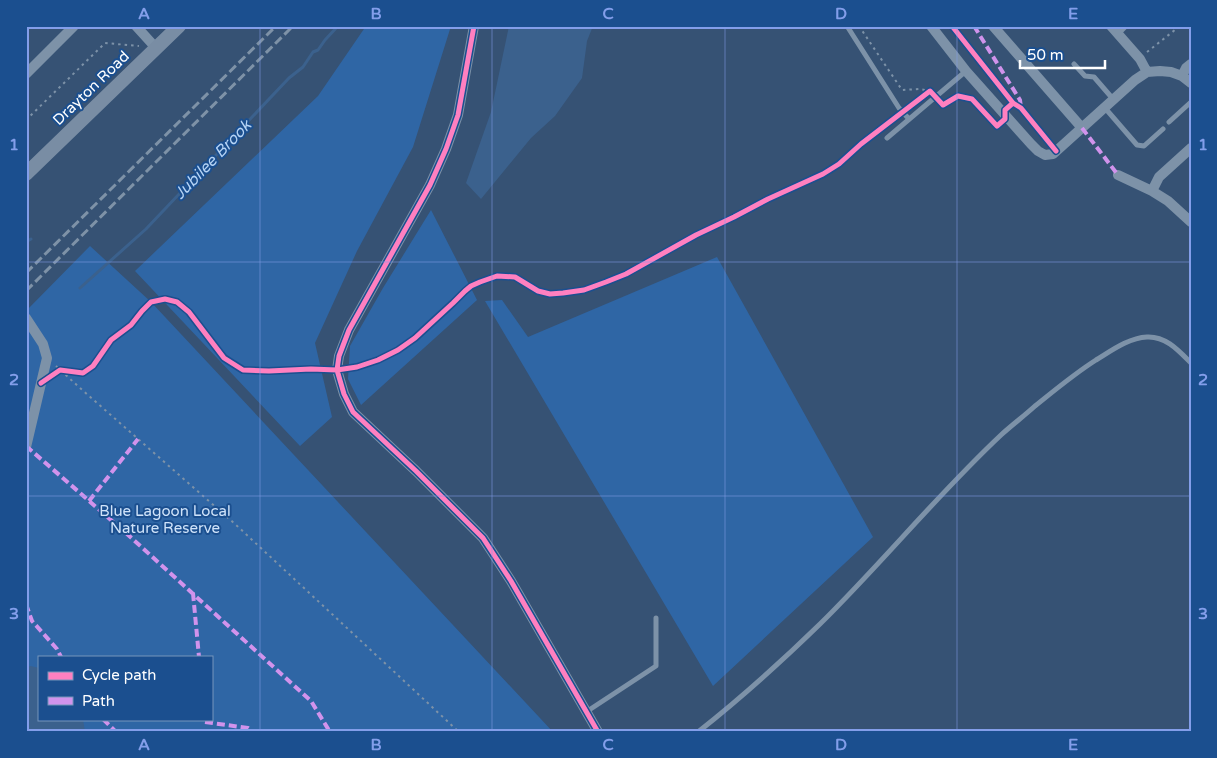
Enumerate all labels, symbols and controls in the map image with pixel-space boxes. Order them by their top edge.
text: A [138,4,150,24]
text: B [370,4,382,24]
text: C [602,4,614,24]
text: D [835,4,847,24]
text: E [1068,4,1078,24]
scale bar [1020,38,1104,70]
text: 50 m [1027,46,1064,64]
street label: Drayton Road [49,47,133,129]
water label: Jubilee Brook [170,115,256,204]
text: 1 [9,135,19,155]
text: 1 [1198,135,1208,155]
text: 2 [9,370,19,390]
text: 2 [1198,370,1208,390]
park label: Blue Lagoon Local Nature Reserve [99,502,231,537]
text: 3 [9,604,19,624]
text: 3 [1198,604,1208,624]
legend [38,656,212,720]
text: Cycle path [82,666,156,684]
text: Path [82,692,115,710]
text: A [138,735,150,755]
text: B [370,735,382,755]
text: C [602,735,614,755]
text: D [835,735,847,755]
text: E [1068,735,1078,755]

